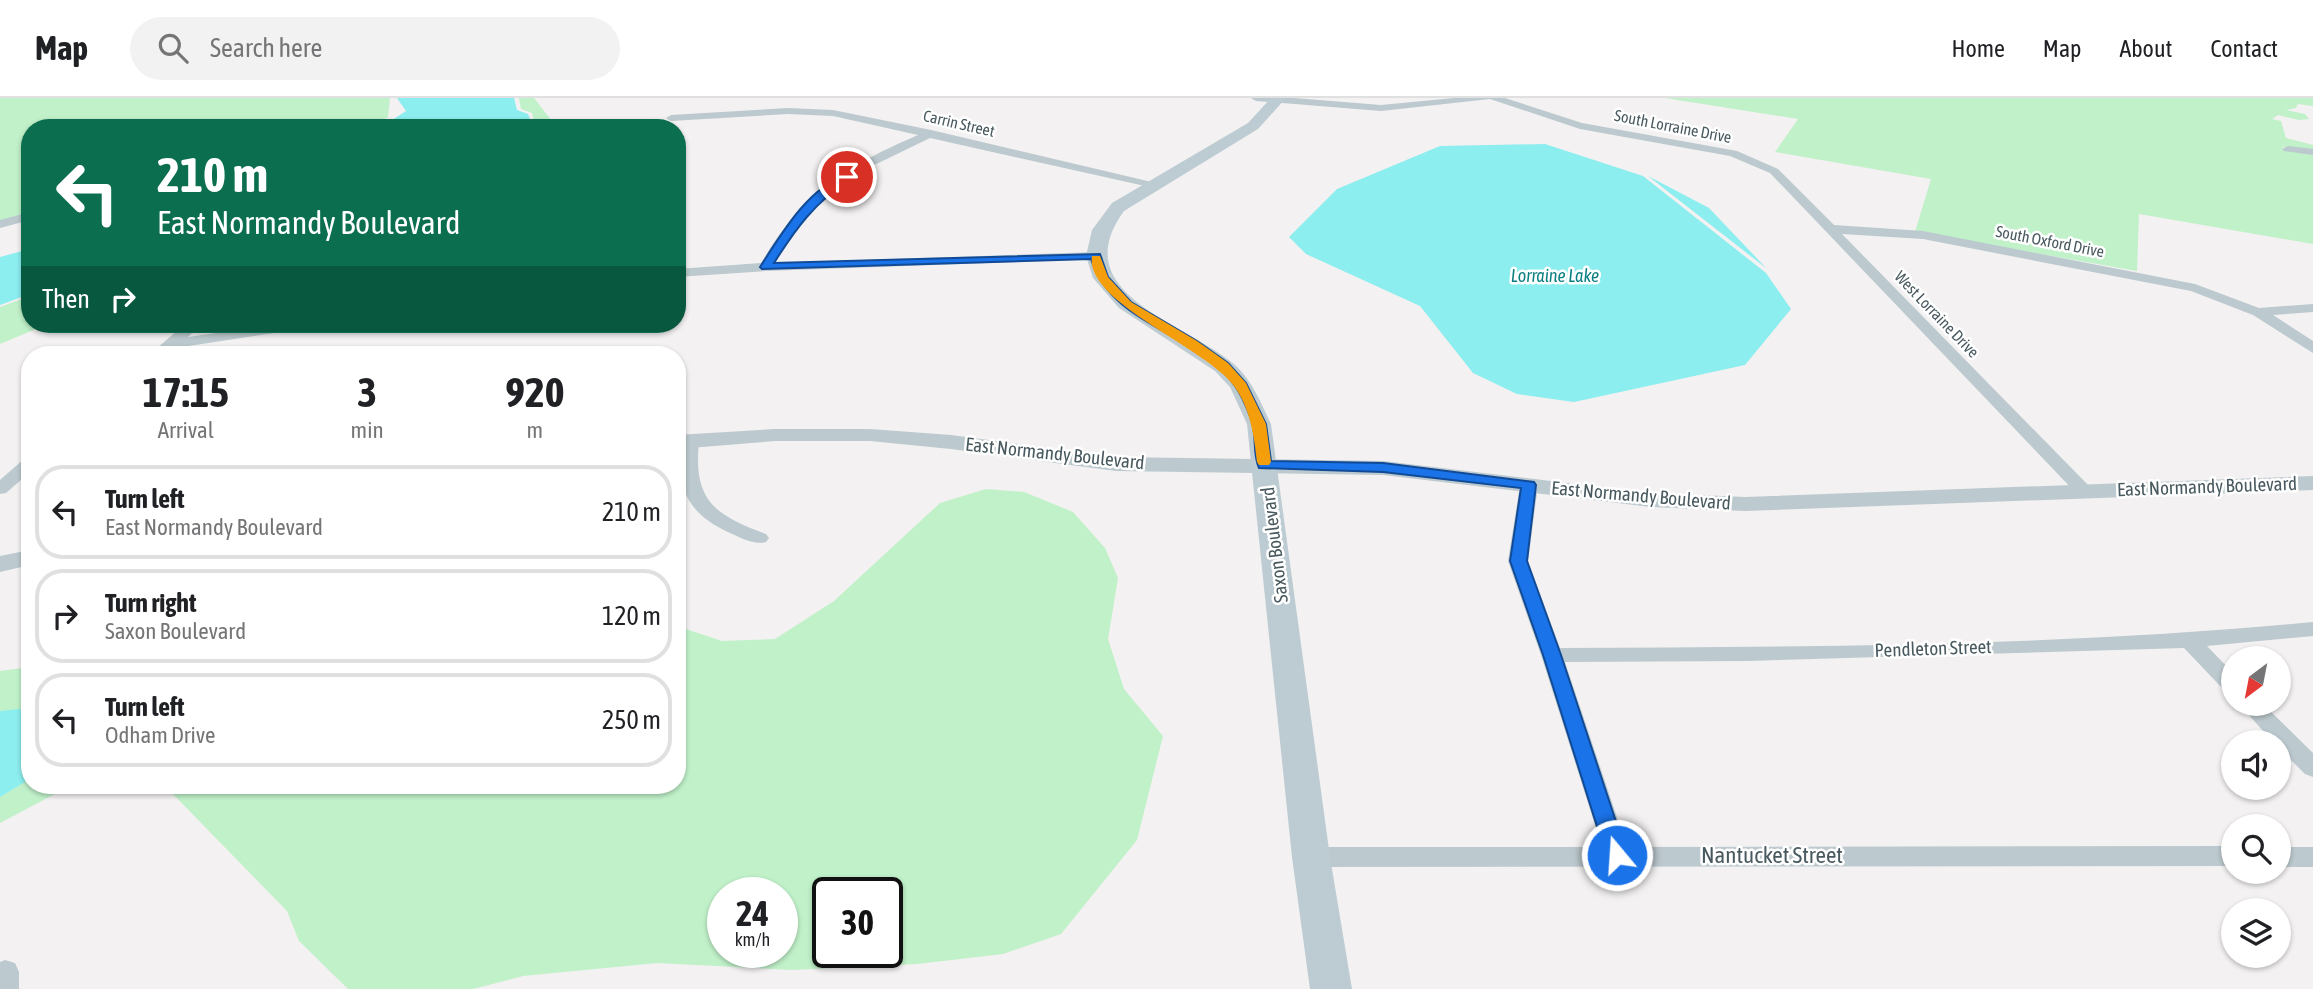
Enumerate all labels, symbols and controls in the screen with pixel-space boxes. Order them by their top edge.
search box [130,17,620,80]
text: Map [35,29,88,67]
icon: search [154,29,192,67]
text: Search here [210,33,322,63]
text: Home [1951,35,2005,62]
text: Map [2043,35,2081,62]
text: About [2119,35,2172,62]
text: Contact [2210,35,2278,62]
street label: Carrin Street [921,106,997,140]
street label: South Lorraine Drive [1613,106,1733,146]
text: 210 m [157,146,268,202]
icon: left [42,147,133,238]
pin [817,147,877,207]
icon: arrive [828,158,866,196]
text: East Normandy Boulevard [157,204,460,241]
street label: South Oxford Drive [1994,222,2106,260]
water label: Lorraine Lake [1511,265,1599,286]
street label: West Lorraine Drive [1891,267,1983,361]
icon: right [104,280,142,318]
text: Then [42,284,90,314]
text: 17:15 [143,368,229,416]
text: 3 [357,368,377,416]
text: 920 [505,368,564,416]
text: Arrival [158,417,214,443]
text: min [351,417,384,443]
text: m [527,417,543,443]
street label: East Normandy Boulevard [964,433,1146,473]
street label: East Normandy Boulevard [2117,472,2297,500]
street label: East Normandy Boulevard [1550,476,1732,514]
text: Turn left [105,484,185,514]
street label: Saxon Boulevard [1256,486,1292,604]
icon: left [46,493,84,531]
text: 210 m [602,497,661,527]
text: East Normandy Boulevard [105,514,323,540]
text: Turn right [105,588,196,618]
icon: right [46,597,84,635]
text: 120 m [602,601,661,631]
text: Saxon Boulevard [105,618,246,644]
street label: Pendleton Street [1874,635,1992,661]
north arrow [2221,646,2291,716]
map controls [2221,646,2291,968]
text: Turn left [105,692,185,722]
icon: left [46,701,84,739]
text: 250 m [602,705,661,735]
text: Odham Drive [105,722,216,748]
button: sound [2221,730,2291,800]
button: search [2221,814,2291,884]
position arrow [1580,818,1654,892]
street label: Nantucket Street [1701,842,1843,868]
speed limit sign: 30 [812,877,903,968]
text: 24 [736,893,769,933]
button: layers [2221,898,2291,968]
text: km/h [735,929,770,950]

